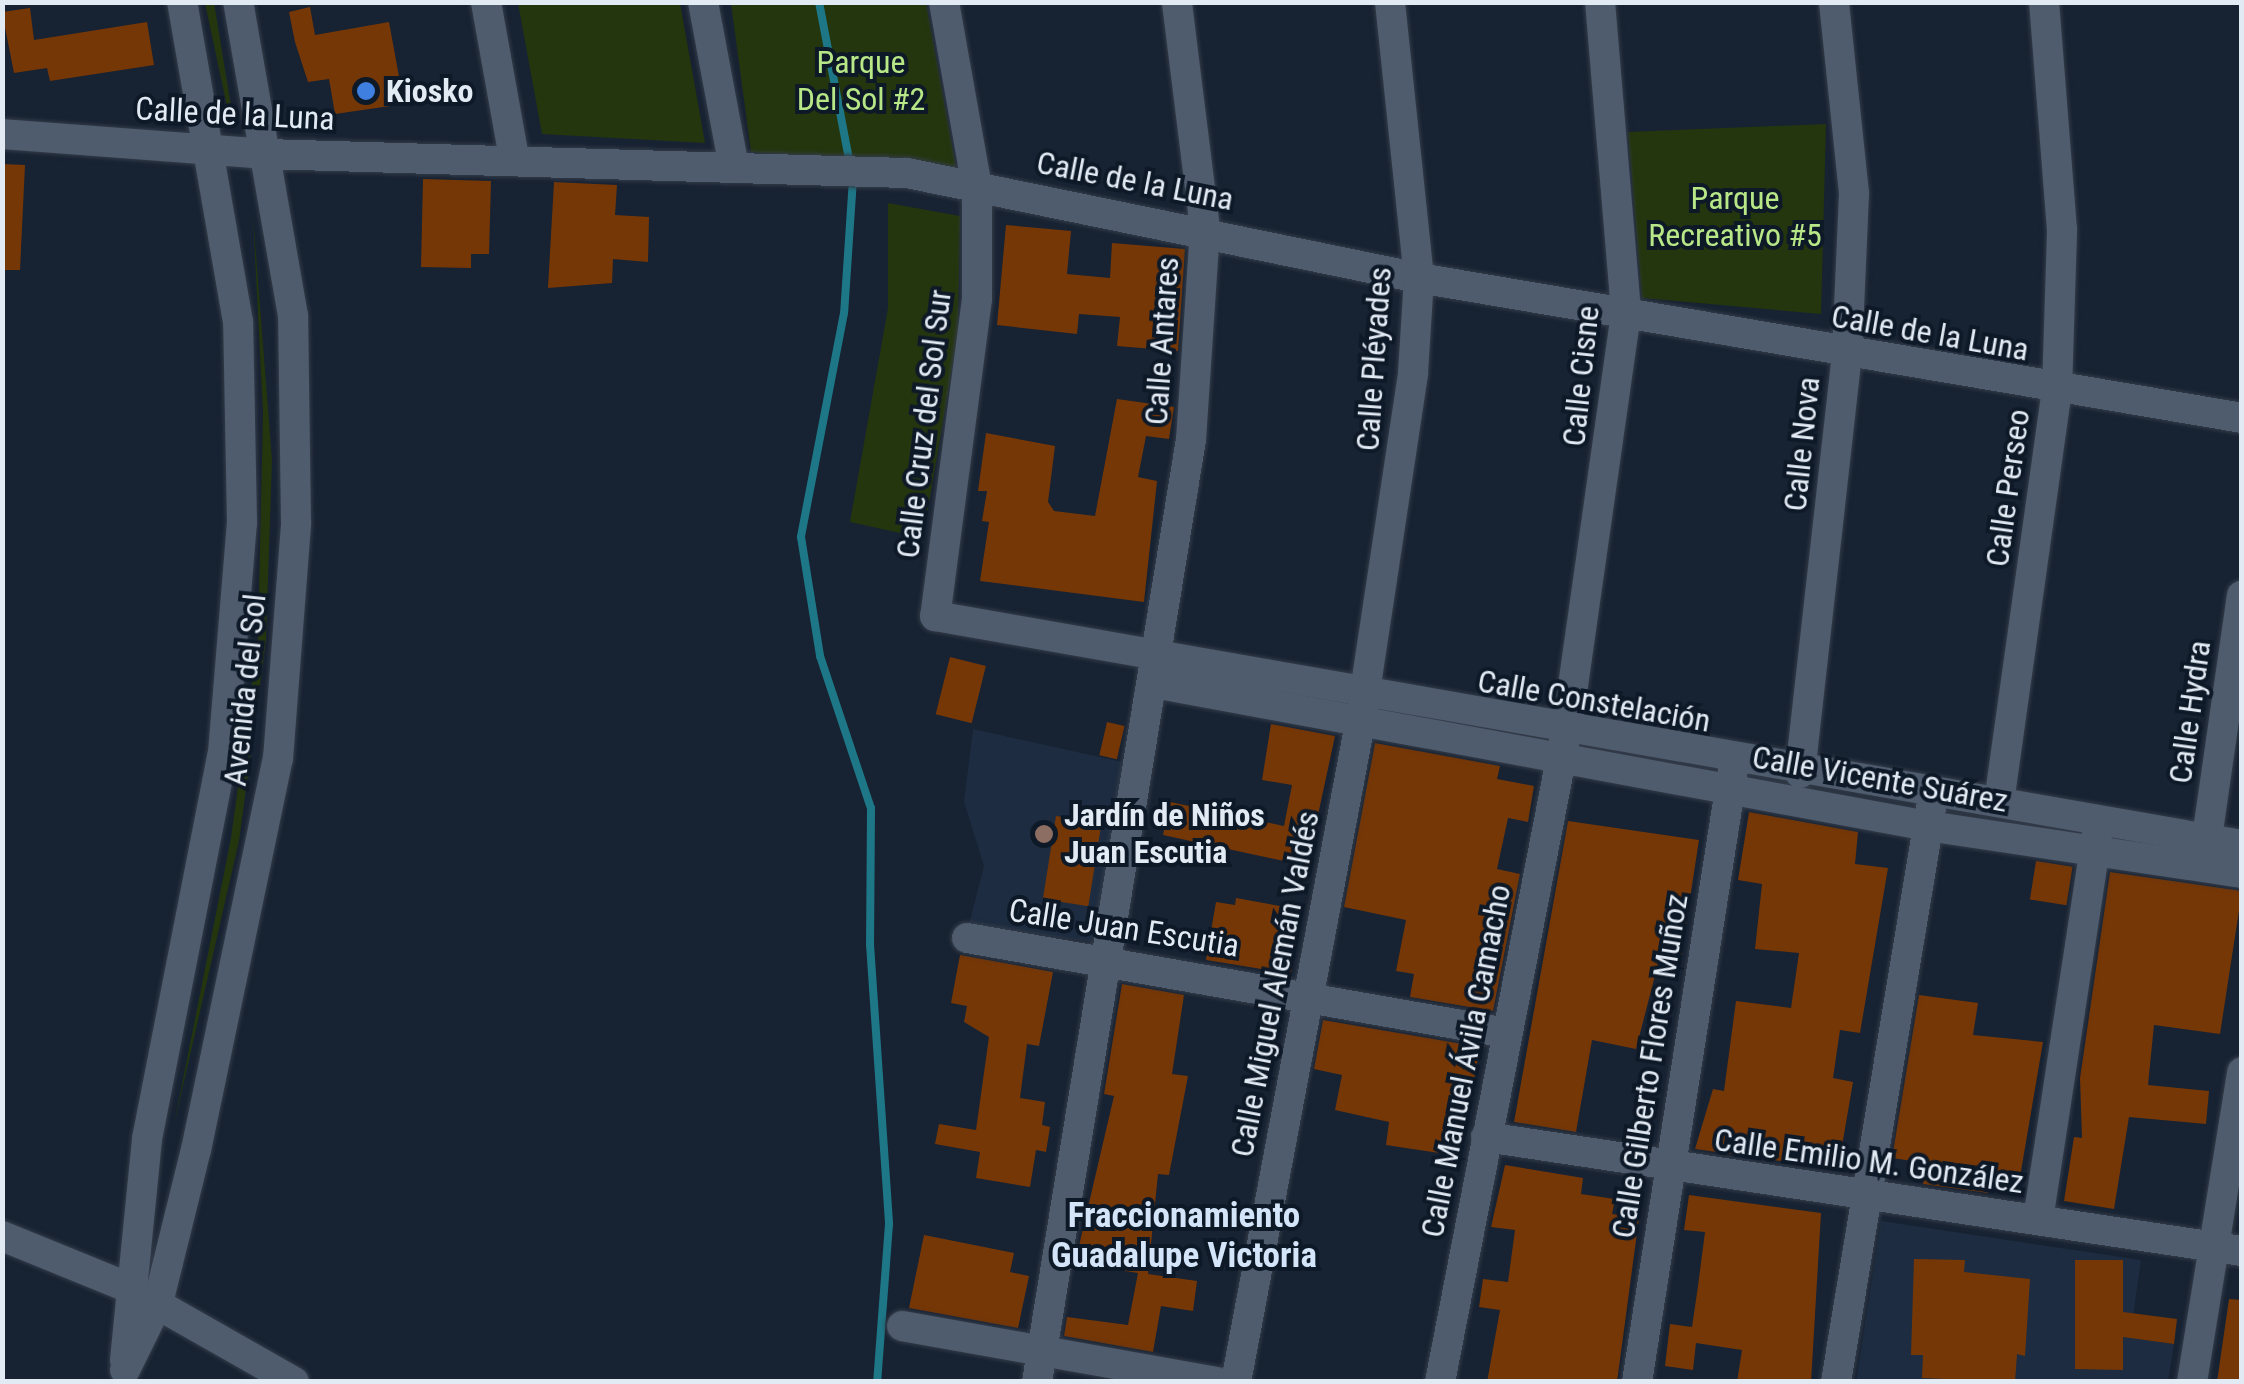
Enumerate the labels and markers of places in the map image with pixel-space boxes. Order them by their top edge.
place label: Kiosko [386,72,473,110]
marker: Kiosko [355,80,377,102]
place label: Jardín de Niños Juan Escutia [1064,797,1265,872]
marker: Jardín de Niños Juan Escutia [1033,823,1055,845]

